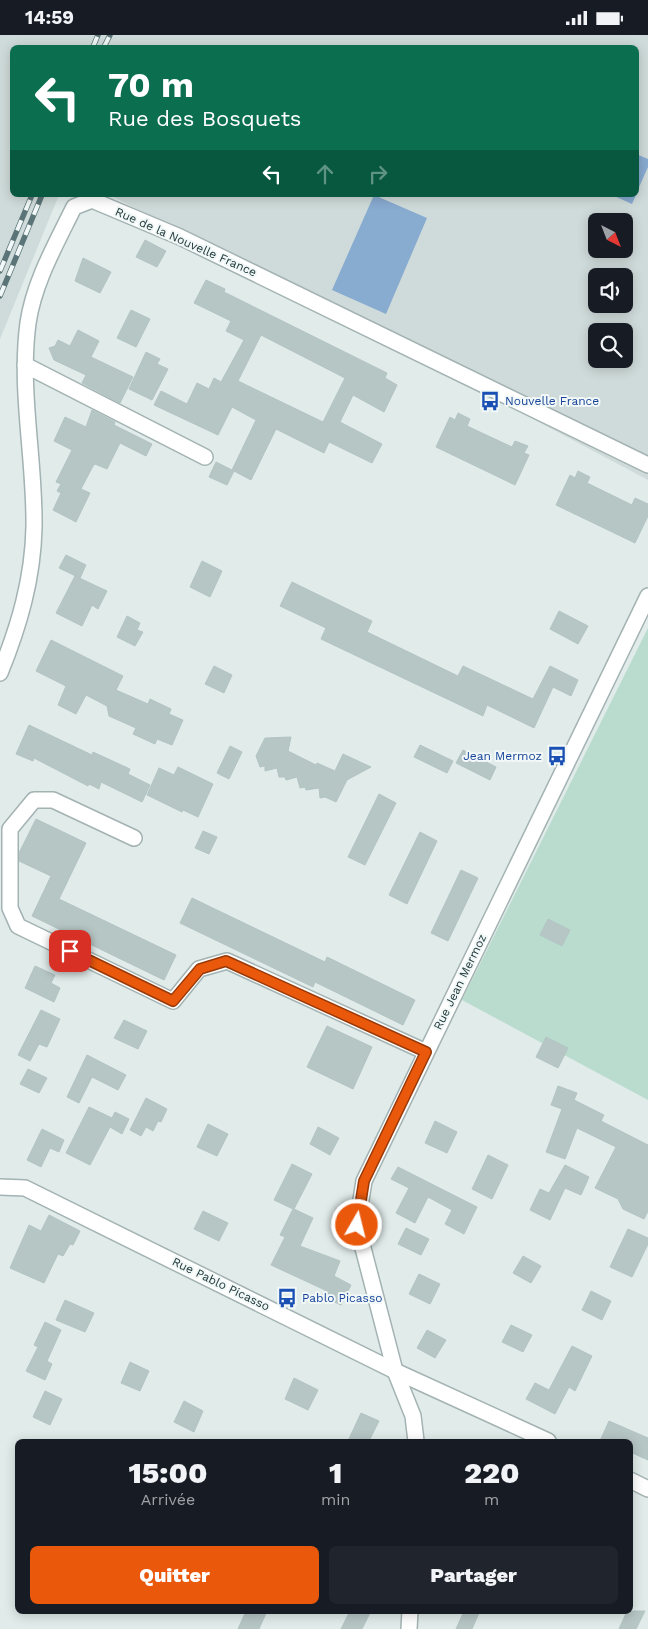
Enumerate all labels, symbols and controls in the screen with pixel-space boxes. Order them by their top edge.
text: 14:59 [25,6,74,29]
text: 70 m [108,64,194,106]
icon: left [25,65,90,130]
text: Rue des Bosquets [108,106,301,131]
icon: left [258,160,286,188]
icon: ahead [311,160,339,188]
icon: right [364,160,392,188]
street label: Rue de la Nouvelle France [113,204,259,280]
north arrow [588,213,632,257]
map controls [588,213,633,368]
button: sound [588,268,633,313]
button: search [588,323,633,368]
bus stop icon: Nouvelle France [479,390,501,412]
place label: Nouvelle France [505,394,599,408]
bus stop icon: Jean Mermoz [546,745,568,767]
place label: Jean Mermoz [463,749,542,763]
pin [49,930,91,972]
street label: Rue Jean Mermoz [431,932,489,1032]
icon: arrive [56,937,84,965]
position arrow [330,1198,382,1250]
street label: Rue Pablo Picasso [170,1254,272,1314]
bus stop icon: Pablo Picasso [276,1287,298,1309]
place label: Pablo Picasso [302,1291,382,1305]
text: 15:00 [128,1455,208,1490]
text: 1 [329,1455,342,1490]
text: 220 [464,1455,519,1490]
text: Arrivée [141,1490,195,1509]
text: min [321,1490,350,1509]
text: m [484,1490,499,1509]
button: Quitter [30,1546,319,1604]
button: Partager [329,1546,618,1604]

